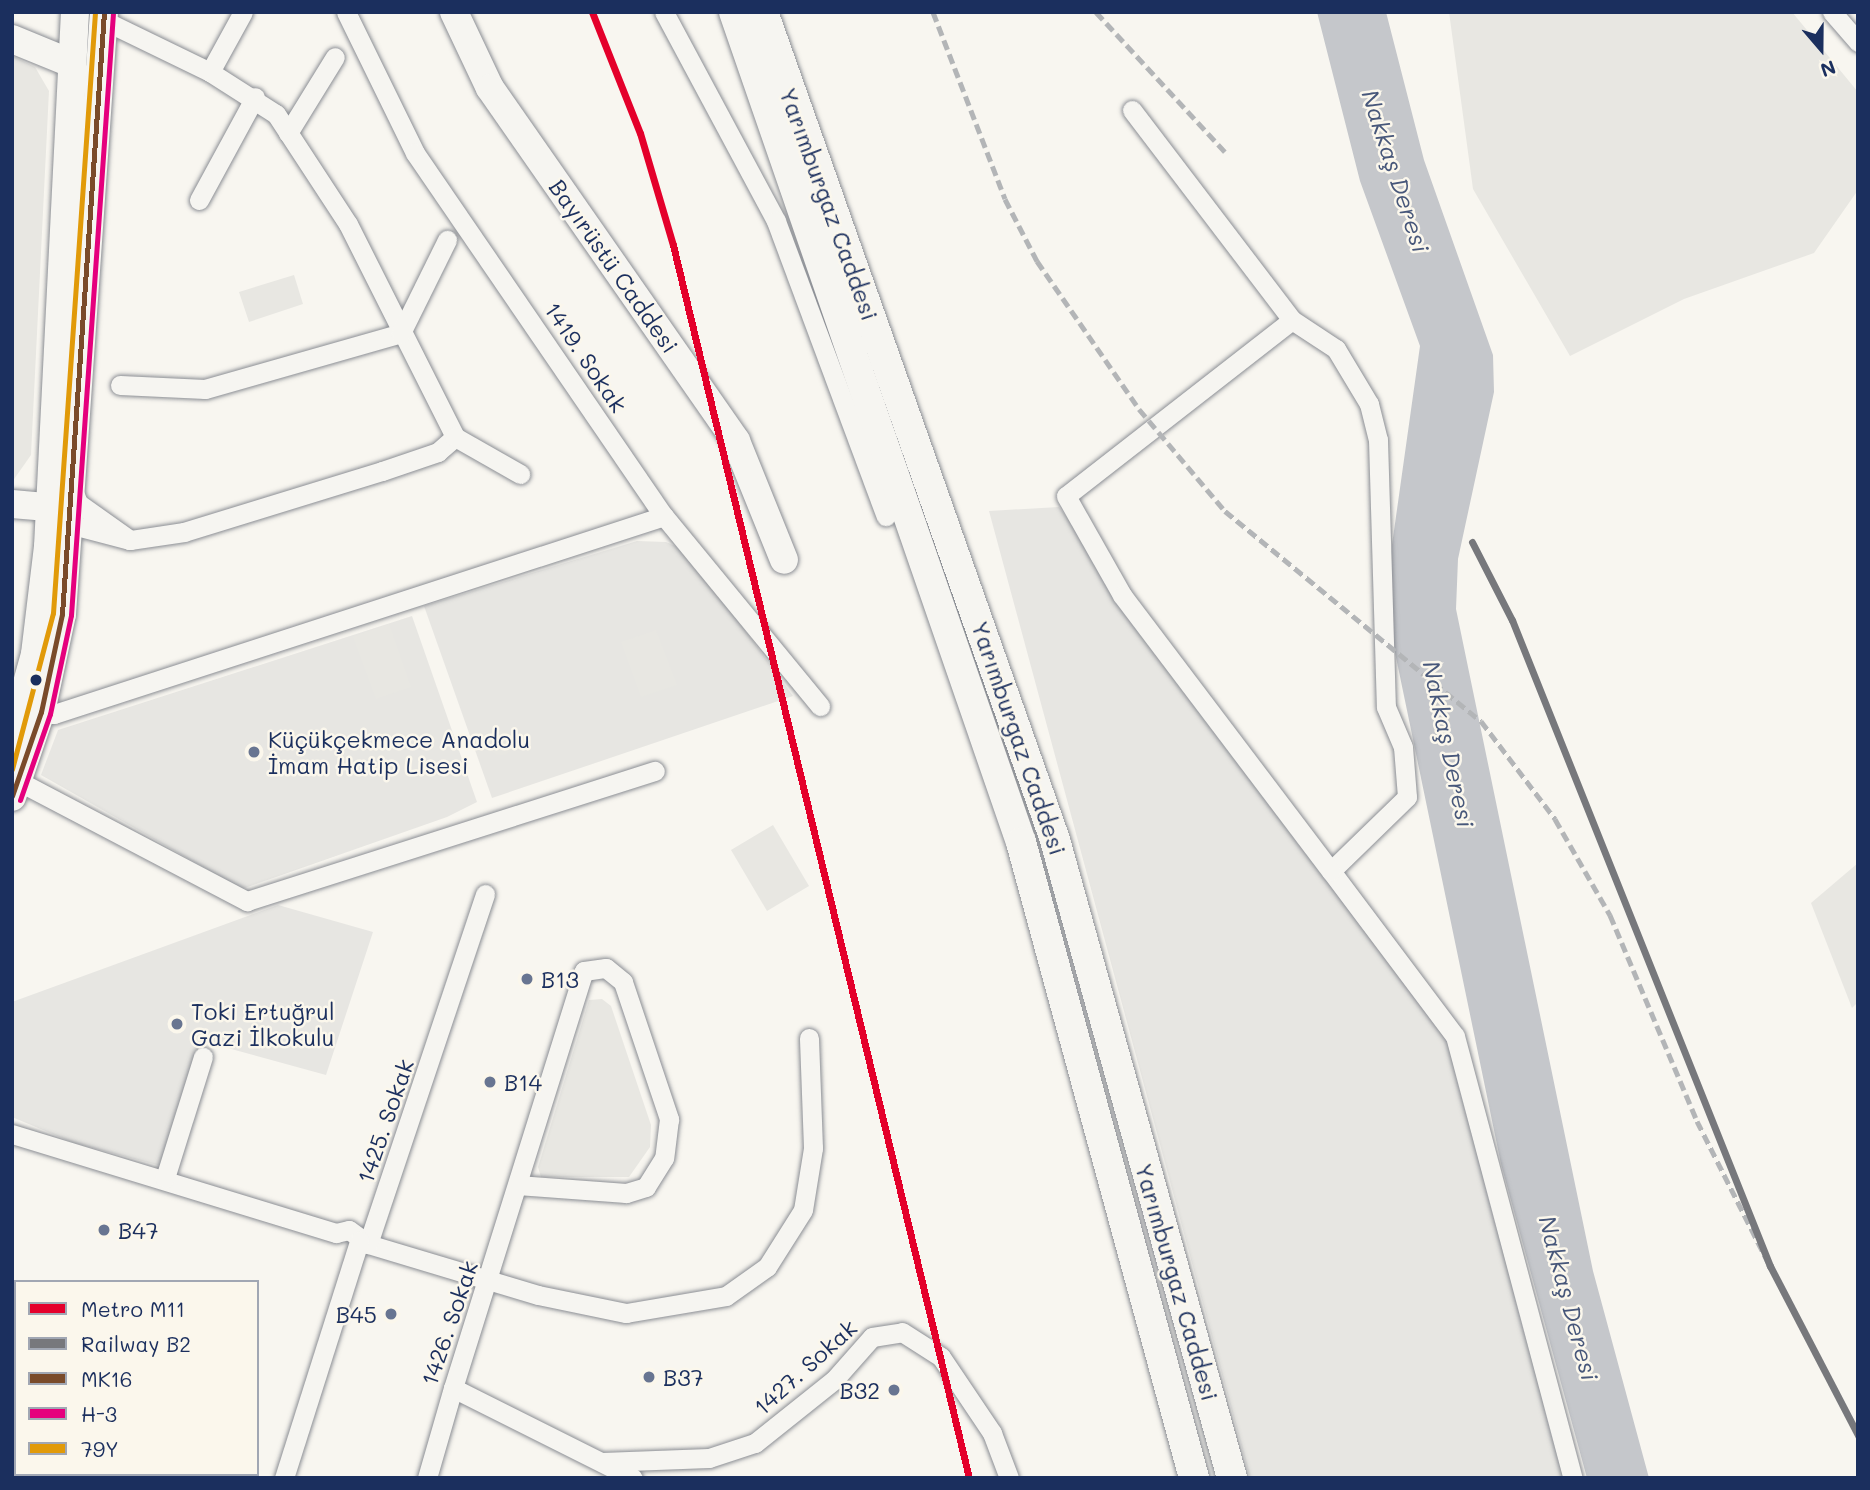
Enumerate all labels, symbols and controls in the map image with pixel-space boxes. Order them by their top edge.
north arrow [1786,14,1856,84]
text: N [1817,55,1839,83]
street label: Yarımburgaz Caddesi [774,84,884,324]
water label: Nakkaş Deresi [1356,86,1436,256]
street label: Bayırüstü Caddesi [544,174,684,358]
street label: 1419. Sokak [539,297,633,417]
street label: Yarımburgaz Caddesi [966,617,1072,859]
water label: Nakkaş Deresi [1417,658,1481,830]
unlabelled marker [29,673,43,687]
place label: Küçükçekmece Anadolu İmam Hatip Lisesi [268,725,530,779]
marker: Küçükçekmece Anadolu İmam Hatip Lisesi [246,744,262,760]
place label: B13 [541,965,579,993]
marker: B13 [519,971,535,987]
place label: Toki Ertuğrul Gazi İlkokulu [191,997,335,1051]
marker: Toki Ertuğrul Gazi İlkokulu [169,1016,185,1032]
street label: 1425. Sokak [351,1055,419,1187]
place label: B14 [504,1068,542,1096]
marker: B14 [482,1074,498,1090]
street label: Yarımburgaz Caddesi [1130,1160,1224,1404]
water label: Nakkaş Deresi [1533,1212,1605,1384]
place label: B47 [118,1216,159,1244]
marker: B47 [96,1222,112,1238]
street label: 1426. Sokak [415,1257,483,1389]
legend [14,1280,259,1476]
text: Metro M11 [81,1295,185,1322]
place label: B45 [336,1300,377,1328]
marker: B45 [383,1306,399,1322]
street label: 1427. Sokak [748,1314,862,1420]
text: Railway B2 [81,1330,191,1357]
place label: B37 [663,1363,704,1391]
text: MK16 [81,1365,133,1392]
marker: B37 [641,1369,657,1385]
place label: B32 [839,1376,880,1404]
marker: B32 [886,1382,902,1398]
text: H-3 [81,1400,117,1427]
text: 79Y [81,1435,119,1462]

